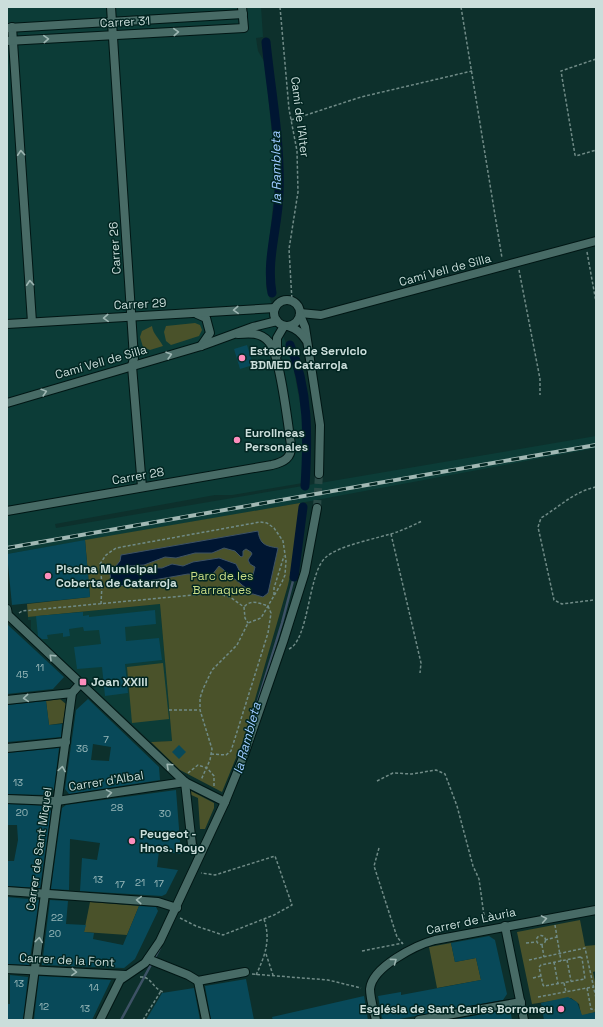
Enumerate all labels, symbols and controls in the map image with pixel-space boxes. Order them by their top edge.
street label: Carrer 31 [99,13,151,31]
one-way arrow [173,27,179,36]
one-way arrow [43,34,49,43]
street label: Camí de l'Alter [287,76,313,159]
water label: la Rambleta [267,131,285,205]
one-way arrow [16,150,25,156]
street label: Carrer 26 [105,221,125,275]
street label: Camí Vell de Silla [397,250,493,290]
one-way arrow [25,280,34,286]
street label: Carrer 29 [113,295,167,313]
one-way arrow [233,306,239,315]
one-way arrow [103,313,109,322]
street label: Camí Vell de Silla [53,341,149,383]
place label: Estación de Servicio BDMED Catarroja [250,343,367,373]
one-way arrow [165,351,172,360]
marker: Estación de Servicio BDMED Catarroja [237,353,247,363]
one-way arrow [41,388,48,397]
place label: Eurolineas Personales [245,425,308,455]
marker: Eurolineas Personales [232,435,242,445]
street label: Carrer 28 [111,464,165,488]
place label: Piscina Municipal Coberta de Catarroja [56,561,177,591]
park label: Parc de les Barraques [191,568,253,598]
marker: Piscina Municipal Coberta de Catarroja [43,571,53,581]
one-way arrow [49,654,57,662]
house number: 11 [36,661,44,674]
house number: 45 [16,668,28,681]
place label: Joan XXIII [91,674,148,690]
marker: Joan XXIII [78,677,88,687]
one-way arrow [23,694,29,703]
water label: la Rambleta [229,700,265,776]
house number: 7 [103,733,109,746]
house number: 36 [76,742,88,755]
one-way arrow [166,764,174,771]
one-way arrow [57,766,66,772]
street label: Carrer d'Albal [67,767,145,795]
house number: 13 [13,776,23,789]
street label: Carrer de Sant Miquel [22,786,56,912]
one-way arrow [106,789,112,798]
house number: 28 [111,801,123,814]
house number: 20 [16,806,28,819]
house number: 30 [159,807,171,820]
place label: Peugeot - Hnos. Royo [140,826,205,856]
marker: Peugeot - Hnos. Royo [127,836,137,846]
house number: 13 [93,873,103,886]
house number: 21 [135,876,145,889]
house number: 17 [154,877,164,890]
house number: 17 [115,878,125,891]
one-way arrow [136,896,142,905]
street label: Carrer de Làuria [425,904,517,938]
house number: 22 [51,911,63,924]
one-way arrow [540,915,547,924]
house number: 20 [49,927,61,940]
one-way arrow [34,937,43,943]
street label: Carrer de la Font [19,950,115,970]
one-way arrow [390,958,397,965]
one-way arrow [71,968,77,977]
house number: 13 [14,977,24,990]
house number: 14 [89,981,99,994]
house number: 12 [39,1000,49,1013]
place label: Església de Sant Carles Borromeu [360,1001,553,1017]
house number: 13 [80,1002,90,1015]
marker: Església de Sant Carles Borromeu [556,1004,566,1014]

